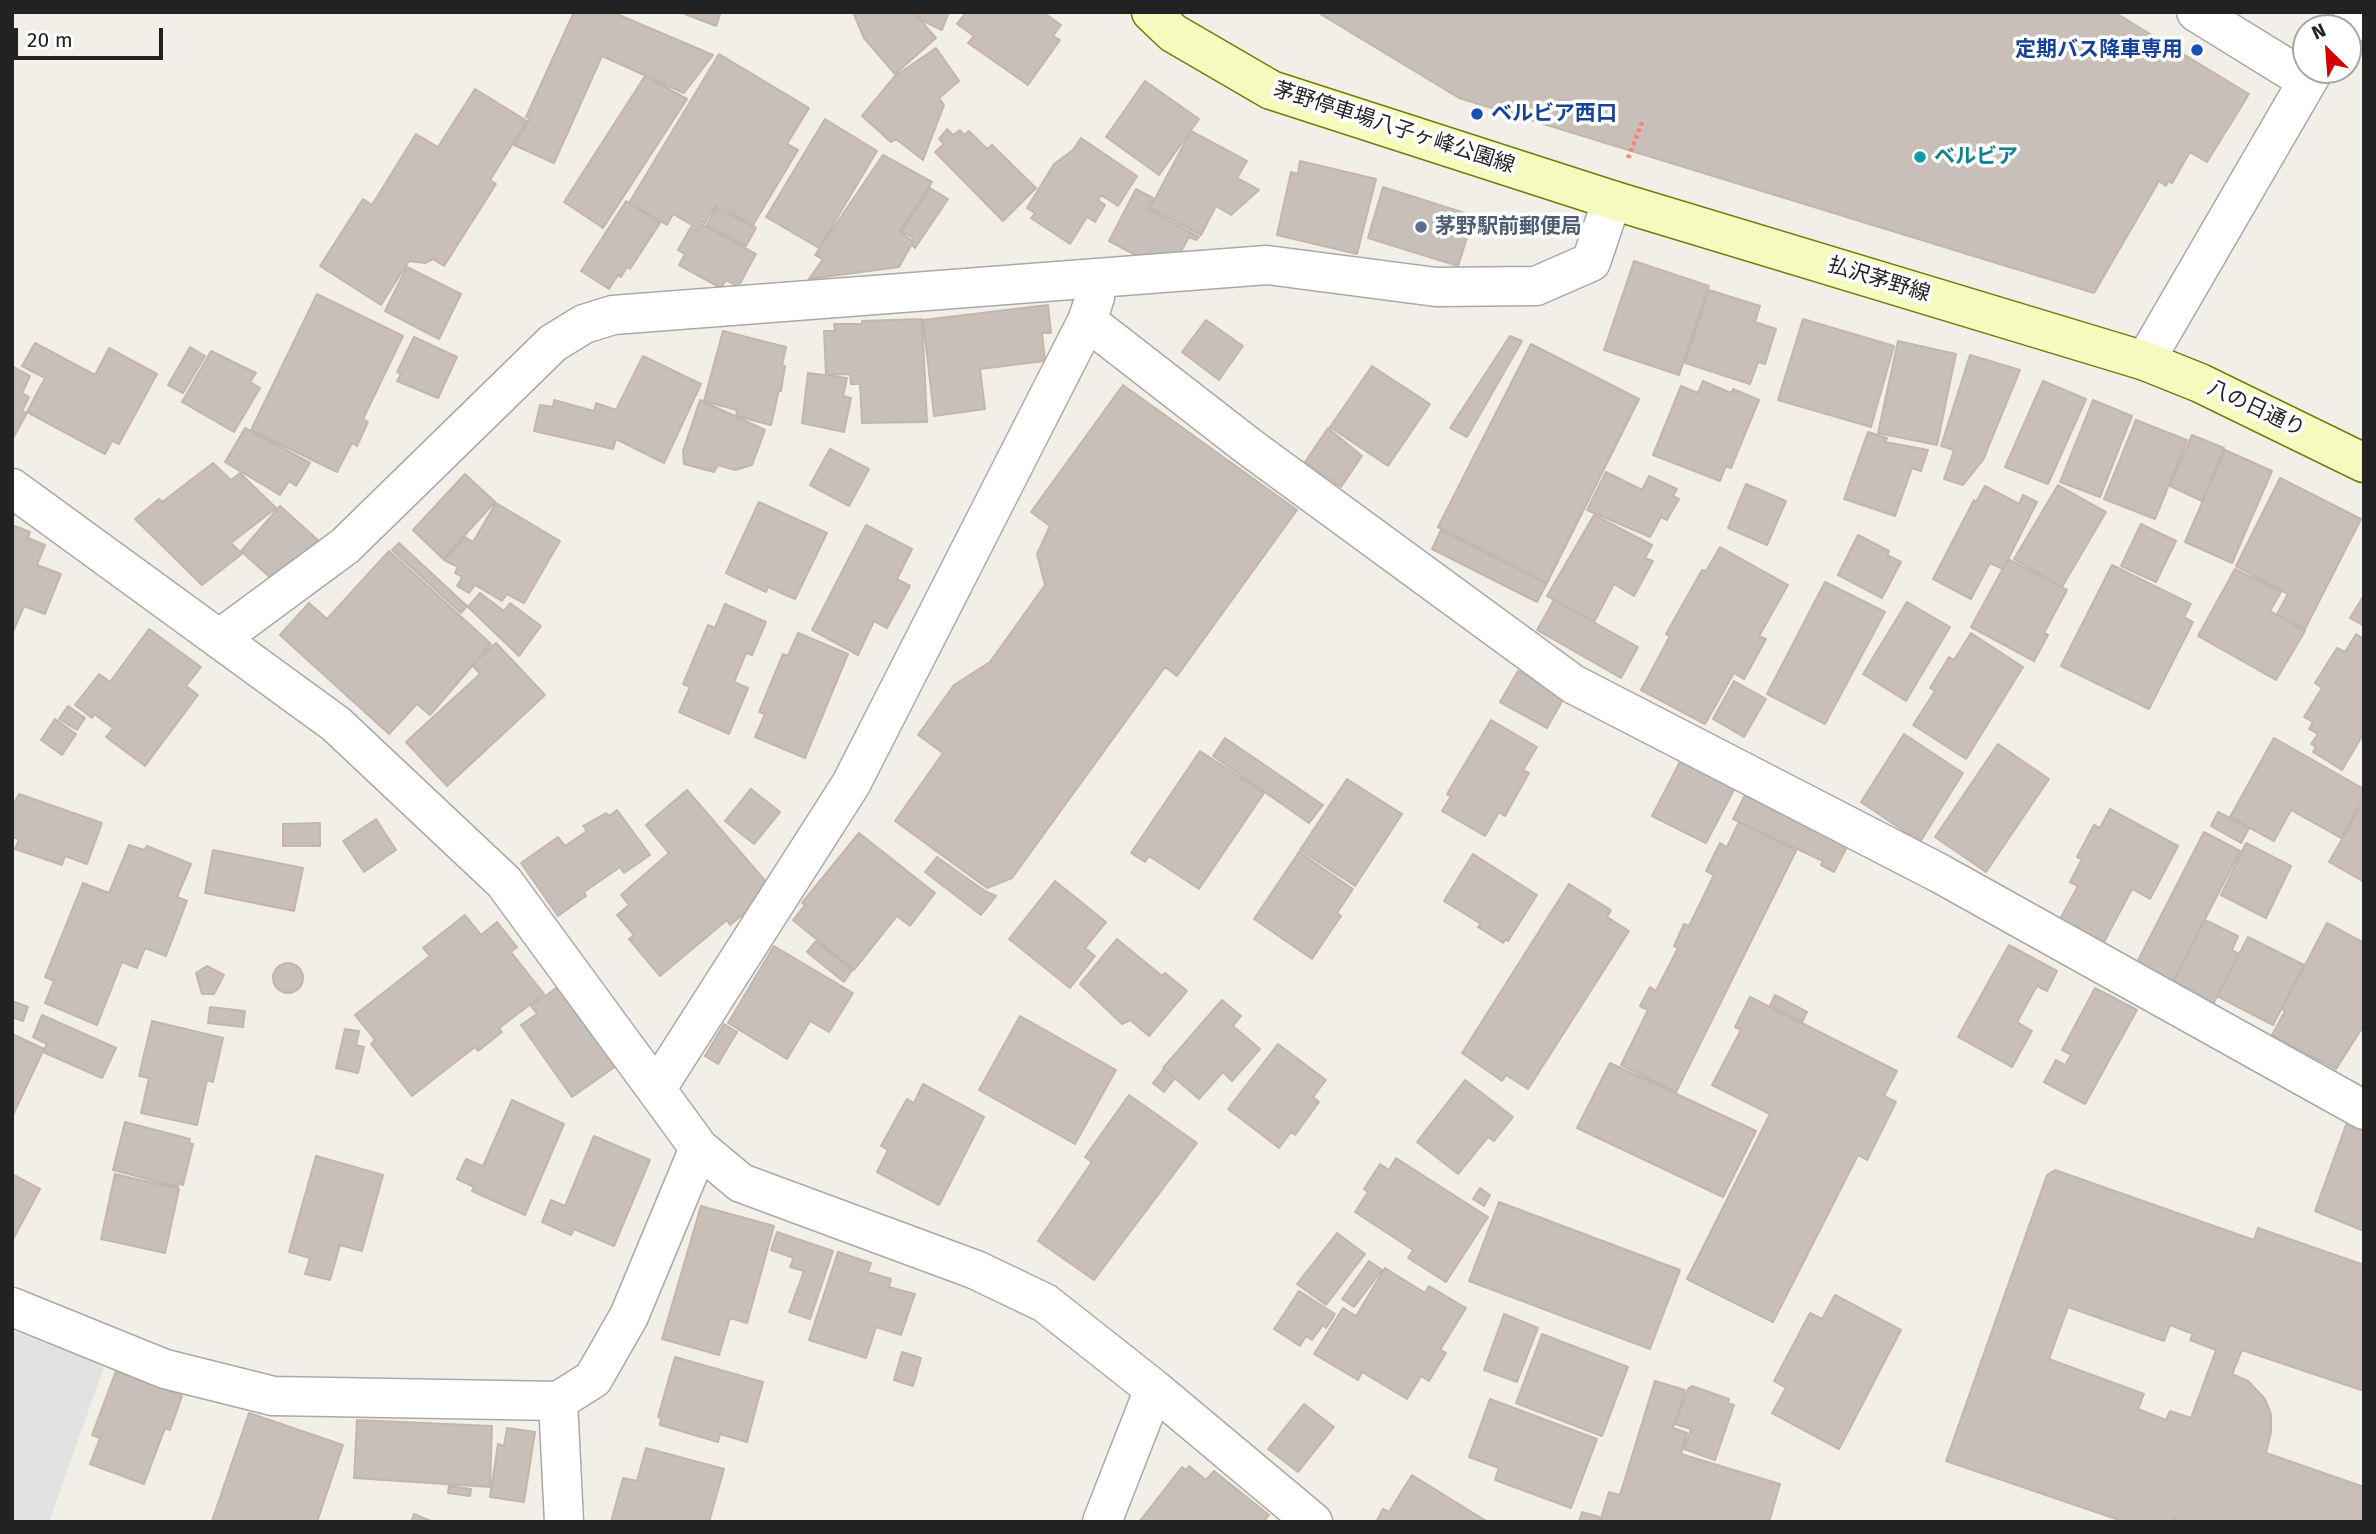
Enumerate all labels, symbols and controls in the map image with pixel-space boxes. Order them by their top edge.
scale bar [18,14,166,58]
north arrow [2292,14,2362,84]
text: N [2308,18,2329,44]
text: 20 m [27,27,73,53]
place label: 定期バス降車専用 [2015,37,2183,63]
marker: 定期バス降車専用 [2189,42,2205,58]
street label: 茅野停車場八子ヶ峰公園線 [1270,77,1518,179]
place label: ベルビア西口 [1491,101,1617,127]
marker: ベルビア西口 [1469,106,1485,122]
place label: ベルビア [1934,144,2018,170]
marker: ベルビア [1912,149,1928,165]
place label: 茅野駅前郵便局 [1435,214,1582,240]
marker: 茅野駅前郵便局 [1413,219,1429,235]
street label: 払沢茅野線 [1825,253,1933,307]
street label: 八の日通り [2203,375,2309,443]

